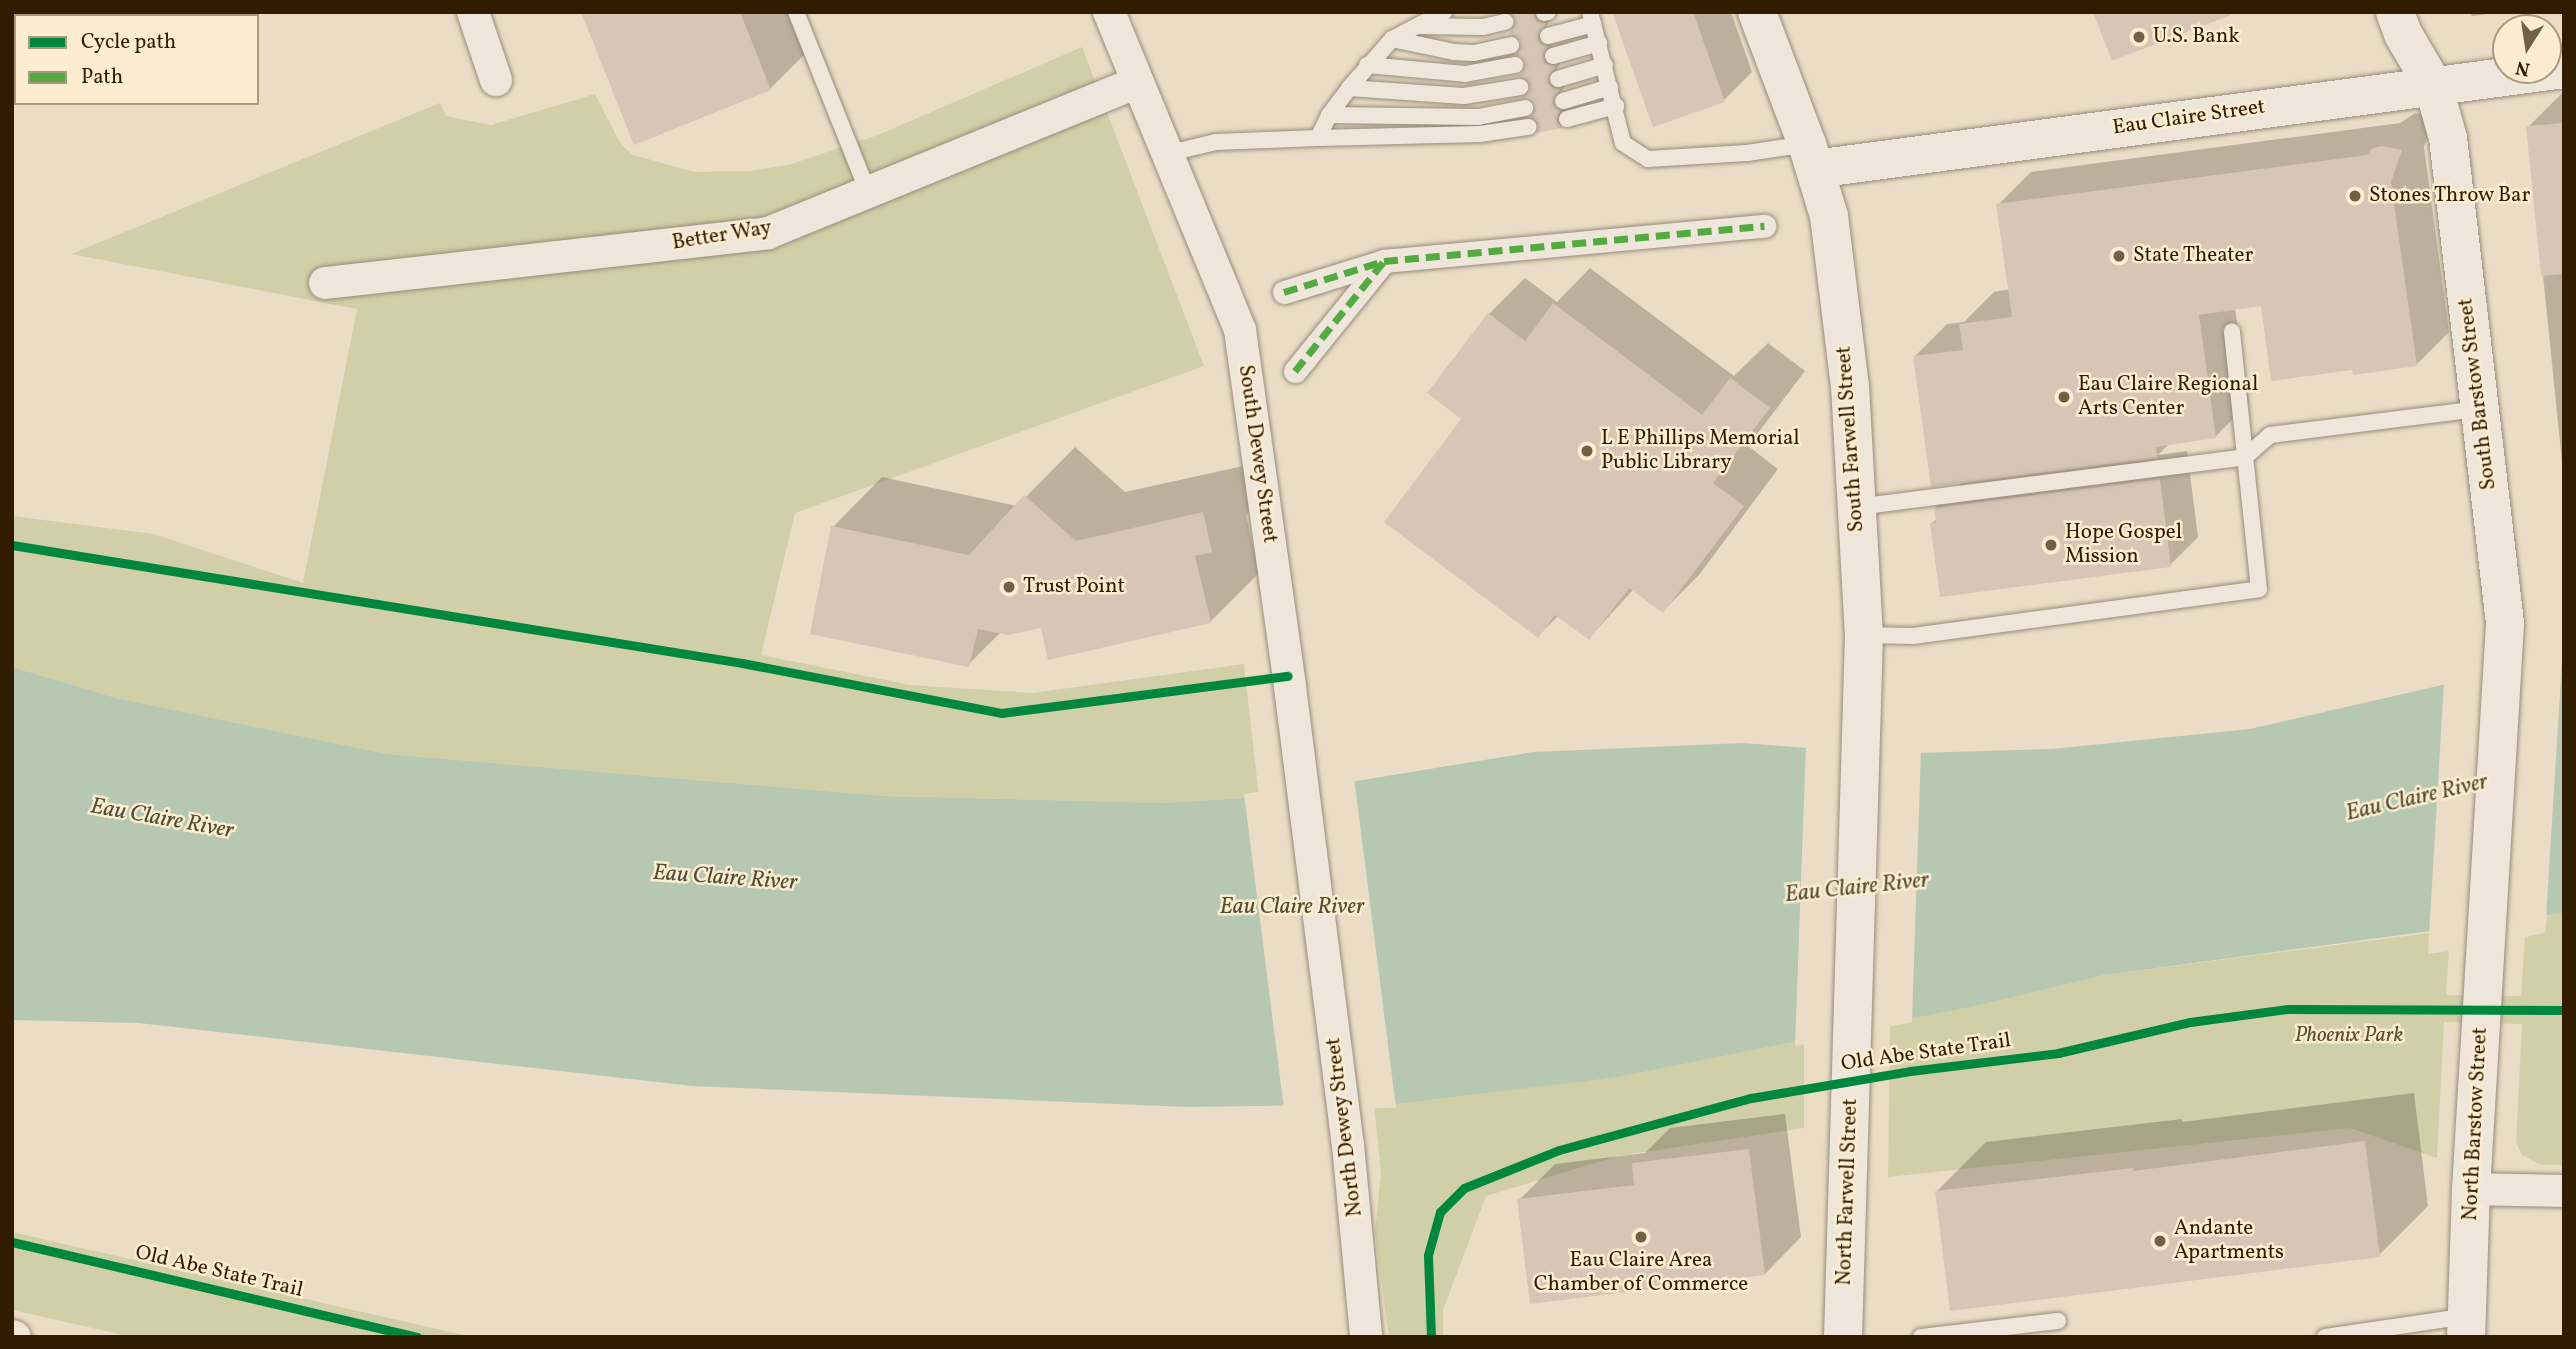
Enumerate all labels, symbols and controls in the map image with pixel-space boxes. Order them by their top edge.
legend [14,14,259,105]
north arrow [2492,14,2562,84]
place label: U.S. Bank [2153,24,2240,50]
text: Cycle path [81,28,176,57]
marker: U.S. Bank [2131,29,2147,45]
text: N [2514,53,2533,82]
text: Path [81,63,123,92]
street label: Eau Claire Street [2111,95,2267,141]
place label: Stones Throw Bar [2369,183,2532,209]
marker: Stones Throw Bar [2347,188,2363,204]
street label: Better Way [670,216,774,256]
place label: State Theater [2133,243,2254,269]
marker: State Theater [2111,248,2127,264]
street label: South Barstow Street [2454,296,2502,492]
street label: South Farwell Street [1832,345,1870,533]
street label: South Dewey Street [1232,363,1282,545]
place label: Eau Claire Regional Arts Center [2078,372,2258,422]
marker: Eau Claire Regional Arts Center [2056,389,2072,405]
place label: L E Phillips Memorial Public Library [1601,426,1800,476]
marker: L E Phillips Memorial Public Library [1579,443,1595,459]
place label: Hope Gospel Mission [2065,520,2182,570]
marker: Hope Gospel Mission [2043,537,2059,553]
place label: Trust Point [1023,574,1125,600]
marker: Trust Point [1001,579,1017,595]
water label: Eau Claire River [2343,768,2491,828]
water label: Eau Claire River [88,793,236,845]
water label: Eau Claire River [652,859,798,897]
water label: Eau Claire River [1783,867,1931,909]
water label: Eau Claire River [1219,893,1365,921]
park label: Phoenix Park [2295,1023,2403,1049]
street label: North Barstow Street [2458,1026,2494,1222]
street label: Old Abe State Trail [1839,1029,2013,1077]
street label: North Dewey Street [1321,1036,1369,1218]
street label: North Farwell Street [1832,1098,1864,1286]
place label: Andante Apartments [2174,1216,2284,1266]
marker: Eau Claire Area Chamber of Commerce [1633,1229,1649,1245]
marker: Andante Apartments [2152,1233,2168,1249]
street label: Old Abe State Trail [132,1240,306,1304]
place label: Eau Claire Area Chamber of Commerce [1535,1248,1747,1298]

